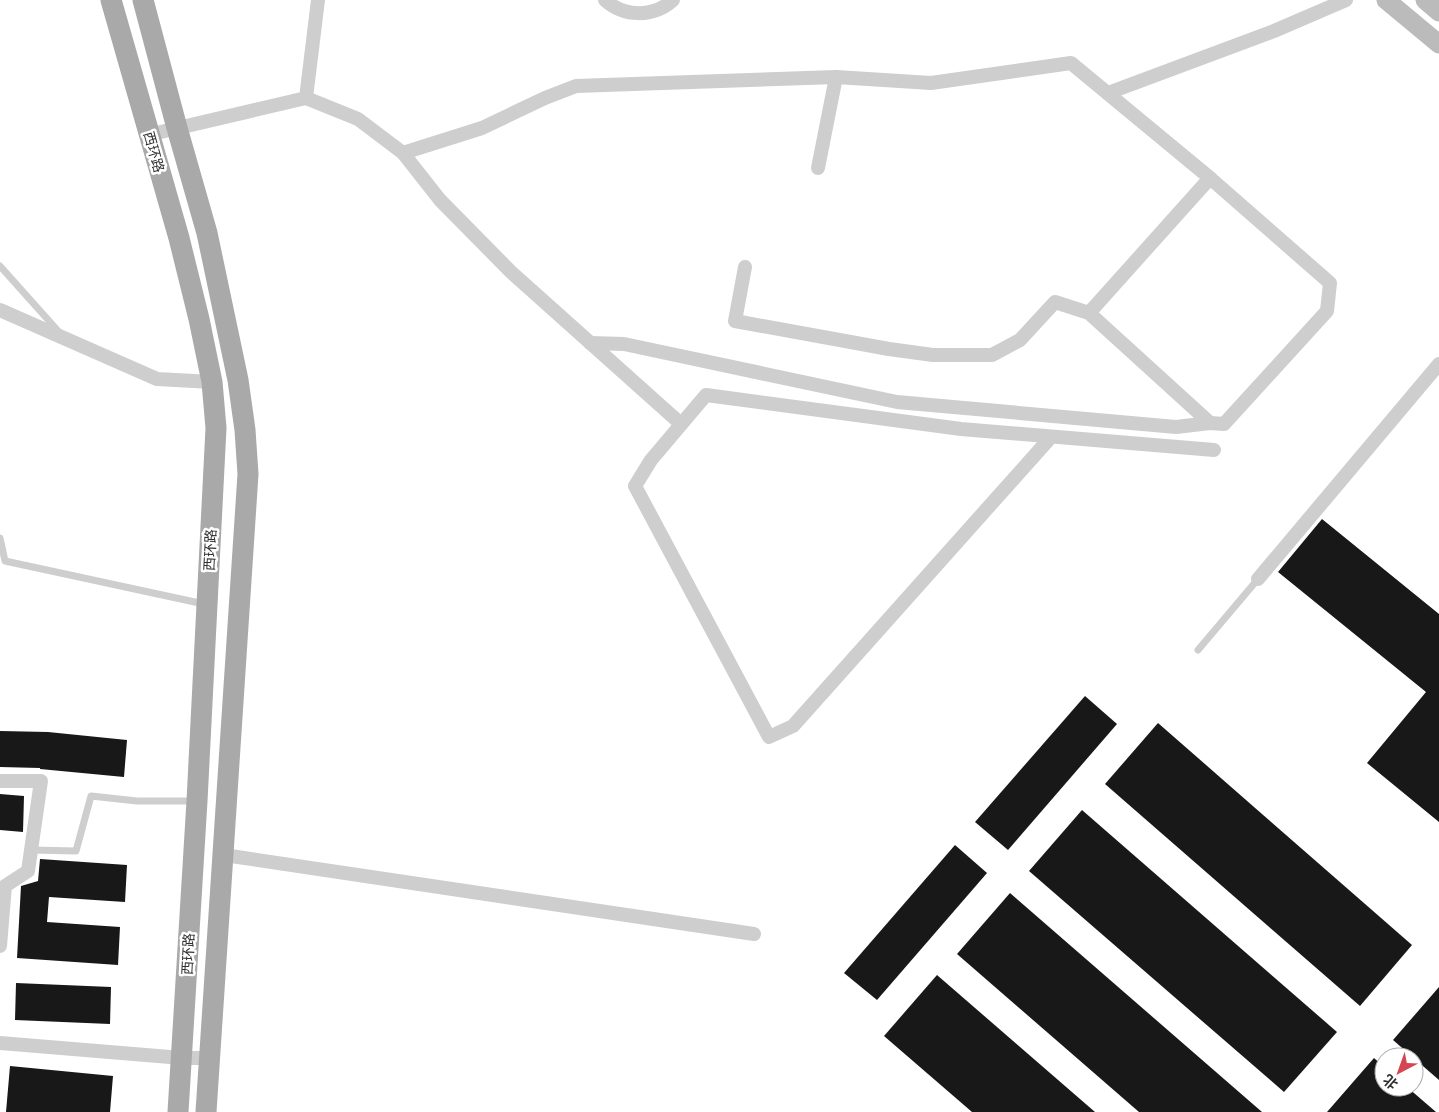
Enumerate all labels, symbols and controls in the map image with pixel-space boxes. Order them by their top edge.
street label: 西环路 [140,129,168,175]
street label: 西环路 [200,529,220,571]
street label: 西环路 [178,933,198,975]
north arrow [1374,1047,1424,1097]
text: 北 [1379,1070,1402,1093]

